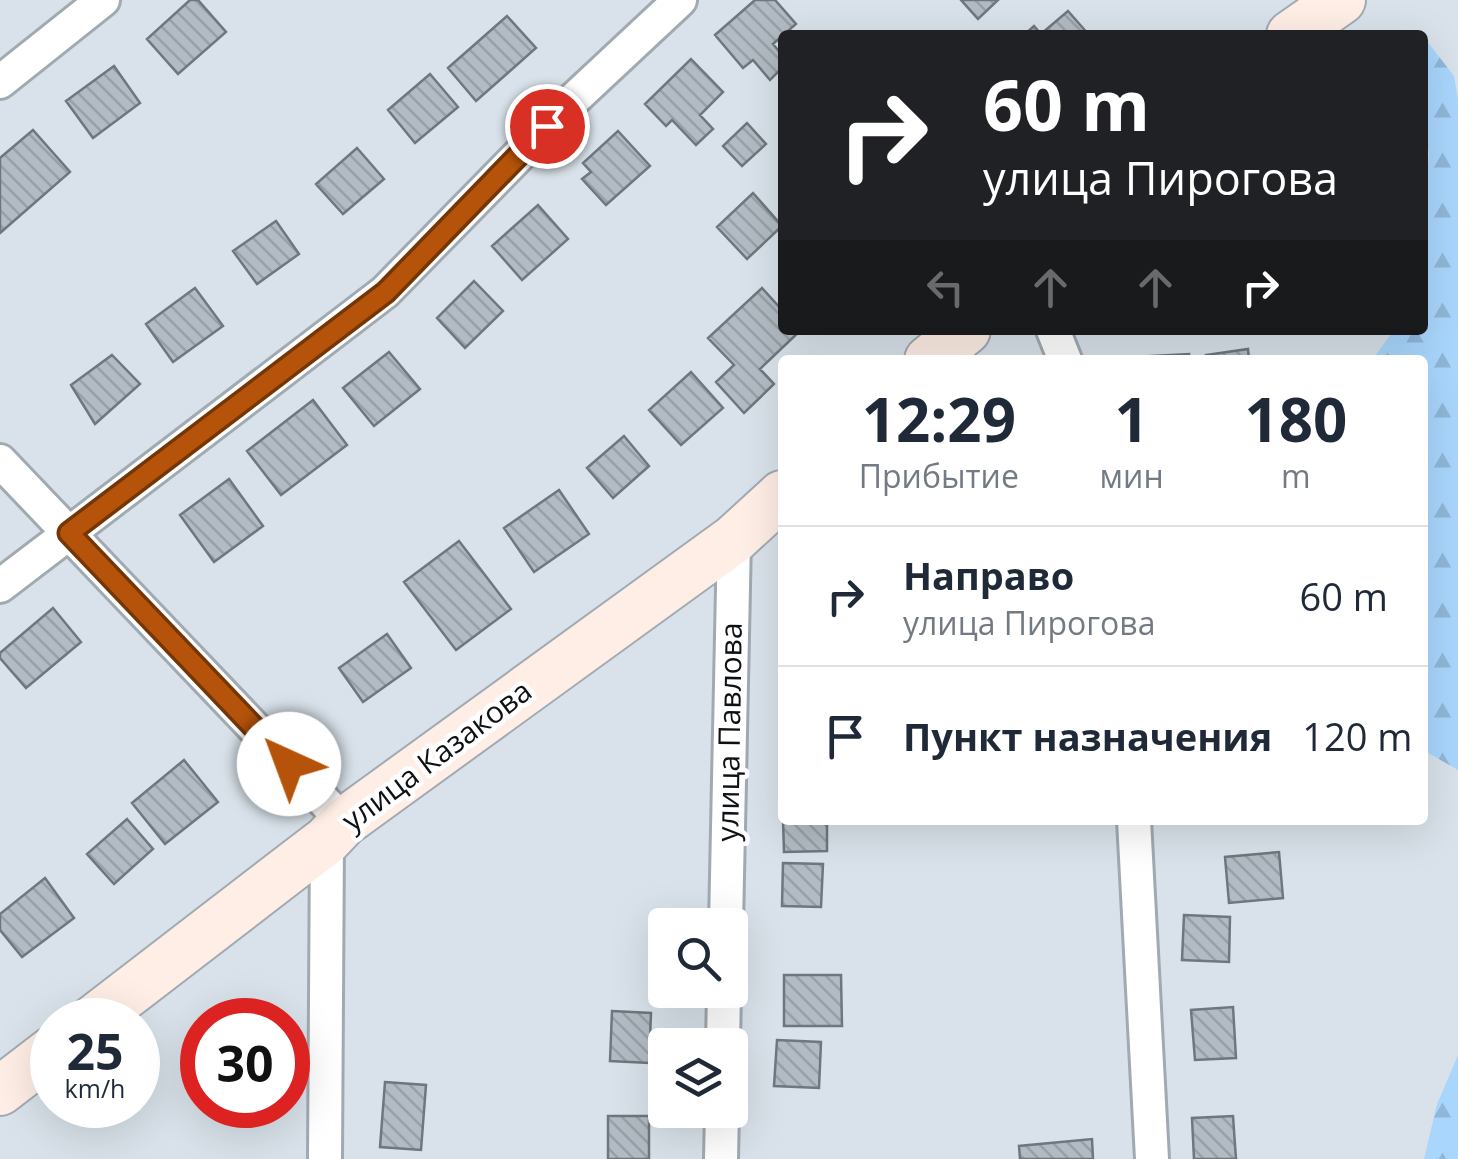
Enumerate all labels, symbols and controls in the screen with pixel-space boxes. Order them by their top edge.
text: 60 m [983,56,1150,152]
icon: right [818,70,948,200]
pin [505,84,590,169]
icon: arrive [520,99,575,154]
text: улица Пирогова [983,147,1338,208]
icon: left [918,260,973,315]
icon: ahead [1023,260,1078,315]
icon: ahead [1128,260,1183,315]
icon: right [1233,260,1288,315]
text: 12:29 [862,378,1016,460]
text: 1 [1114,378,1149,460]
text: 180 [1244,378,1347,460]
text: Прибытие [859,454,1019,497]
text: мин [1100,454,1164,497]
text: m [1281,454,1311,497]
text: Направо [903,549,1074,601]
icon: right [818,569,873,624]
text: 60 m [1299,570,1388,622]
text: улица Пирогова [903,601,1155,644]
street label: улица Павлова [706,622,751,842]
street label: улица Казакова [333,670,540,840]
icon: arrive [818,709,873,764]
text: Пункт назначения [903,710,1272,762]
text: 120 m [1302,710,1413,762]
position arrow [237,712,341,816]
map controls [648,908,748,1128]
button: search [648,908,748,1008]
speed limit sign: 30 [180,998,310,1128]
text: 25 [66,1017,124,1085]
button: layers [648,1028,748,1128]
text: km/h [65,1071,125,1105]

